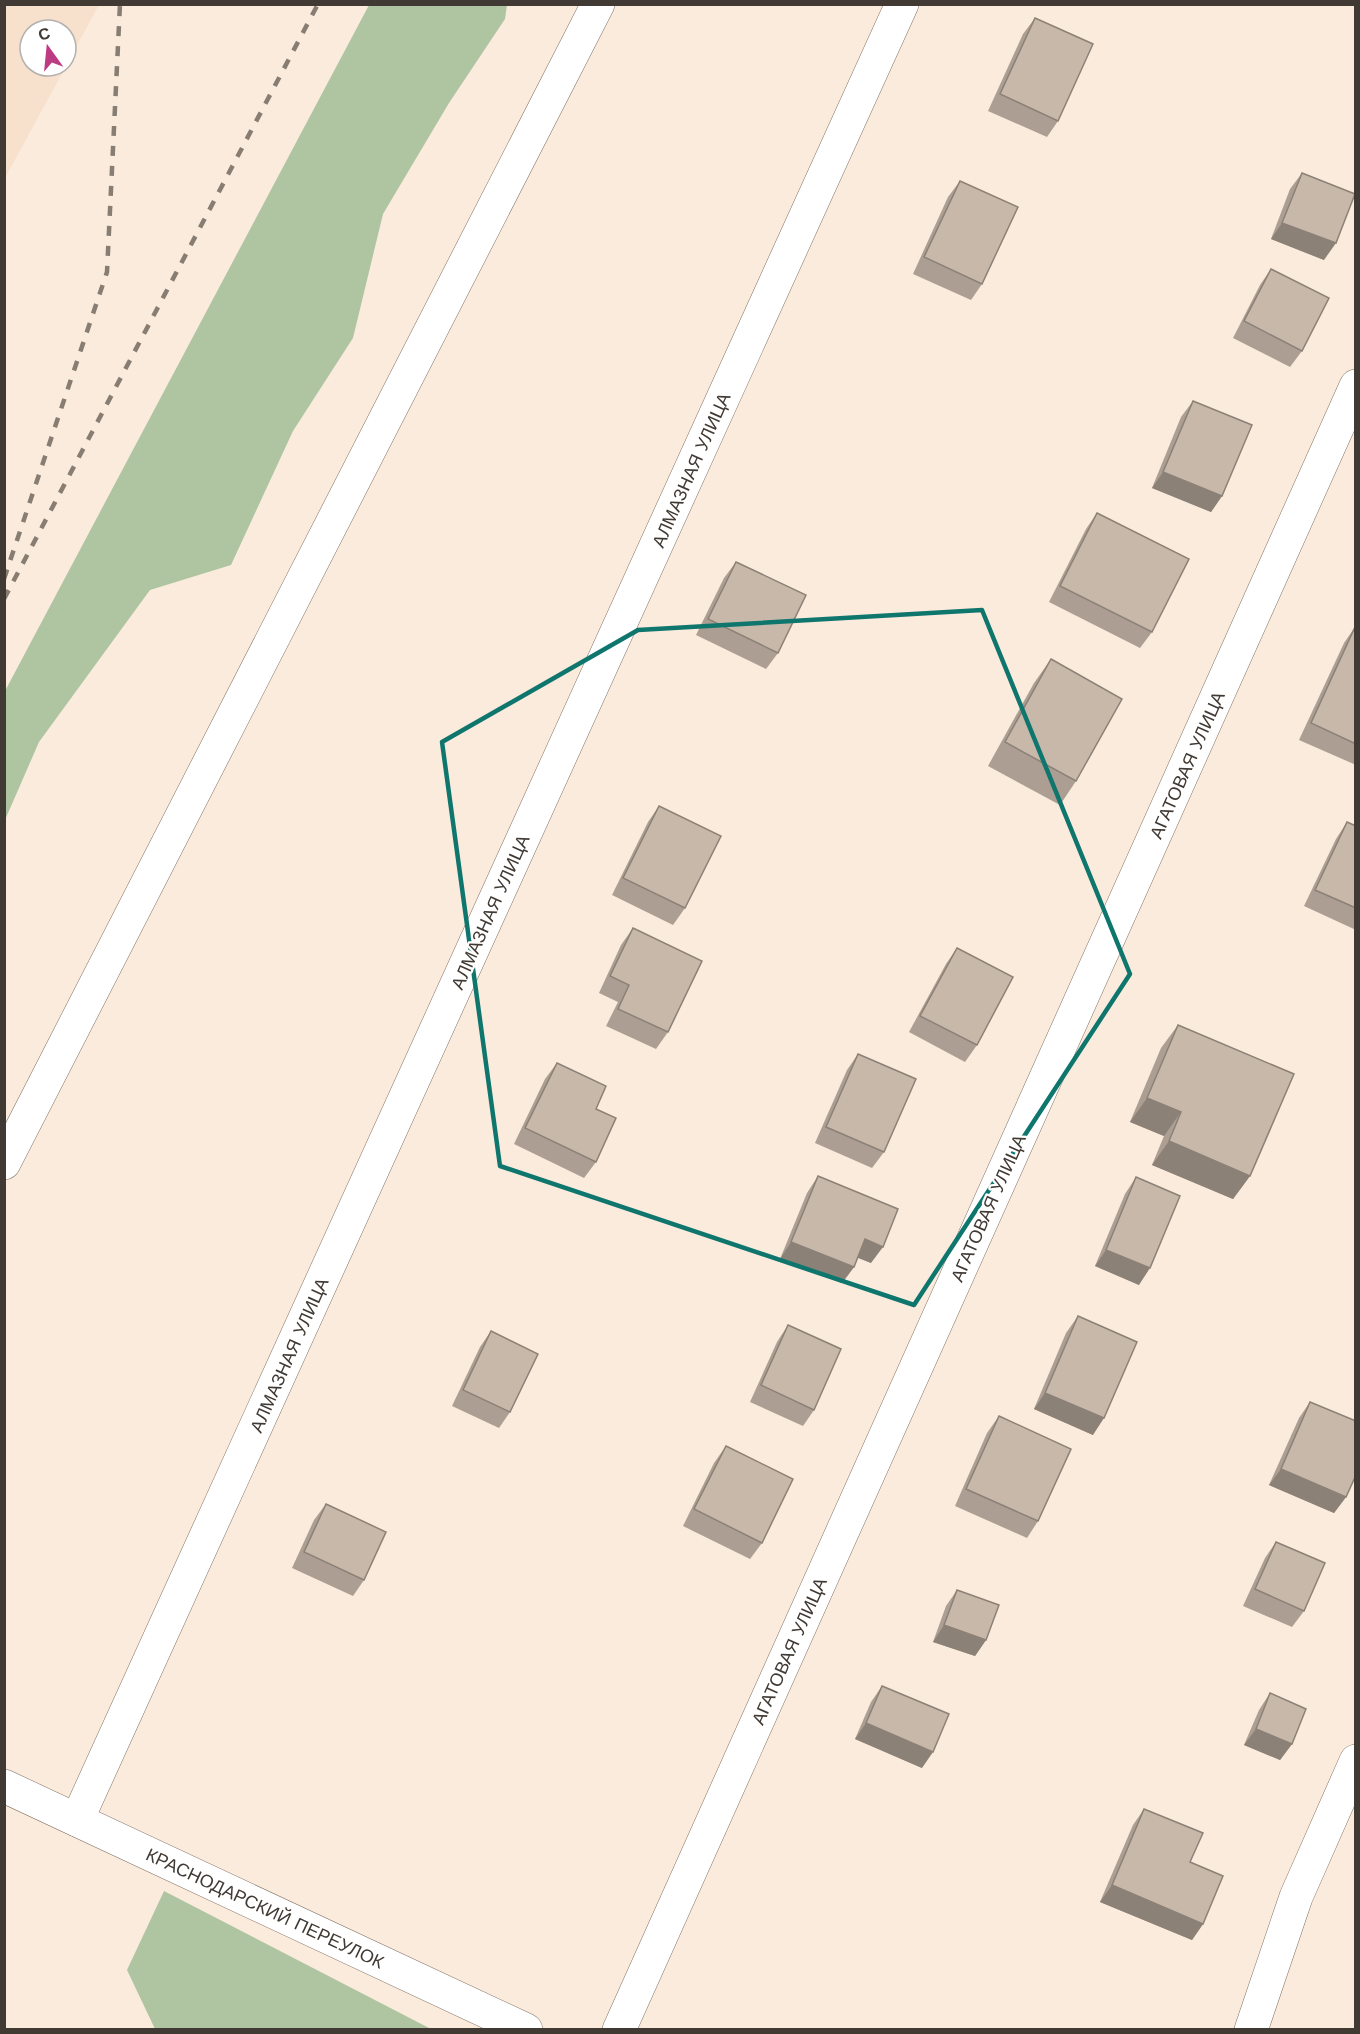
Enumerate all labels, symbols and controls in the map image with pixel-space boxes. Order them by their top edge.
north arrow [18,18,78,78]
text: С [36,23,53,45]
street label: АЛМАЗНАЯ УЛИЦА [647,389,735,551]
street label: АГАТОВАЯ УЛИЦА [1145,688,1229,842]
street label: АЛМАЗНАЯ УЛИЦА [446,831,534,993]
street label: АГАТОВАЯ УЛИЦА [946,1131,1030,1285]
street label: АЛМАЗНАЯ УЛИЦА [245,1274,333,1436]
street label: АГАТОВАЯ УЛИЦА [747,1574,831,1728]
street label: КРАСНОДАРСКИЙ ПЕРЕУЛОК [143,1844,388,1973]

